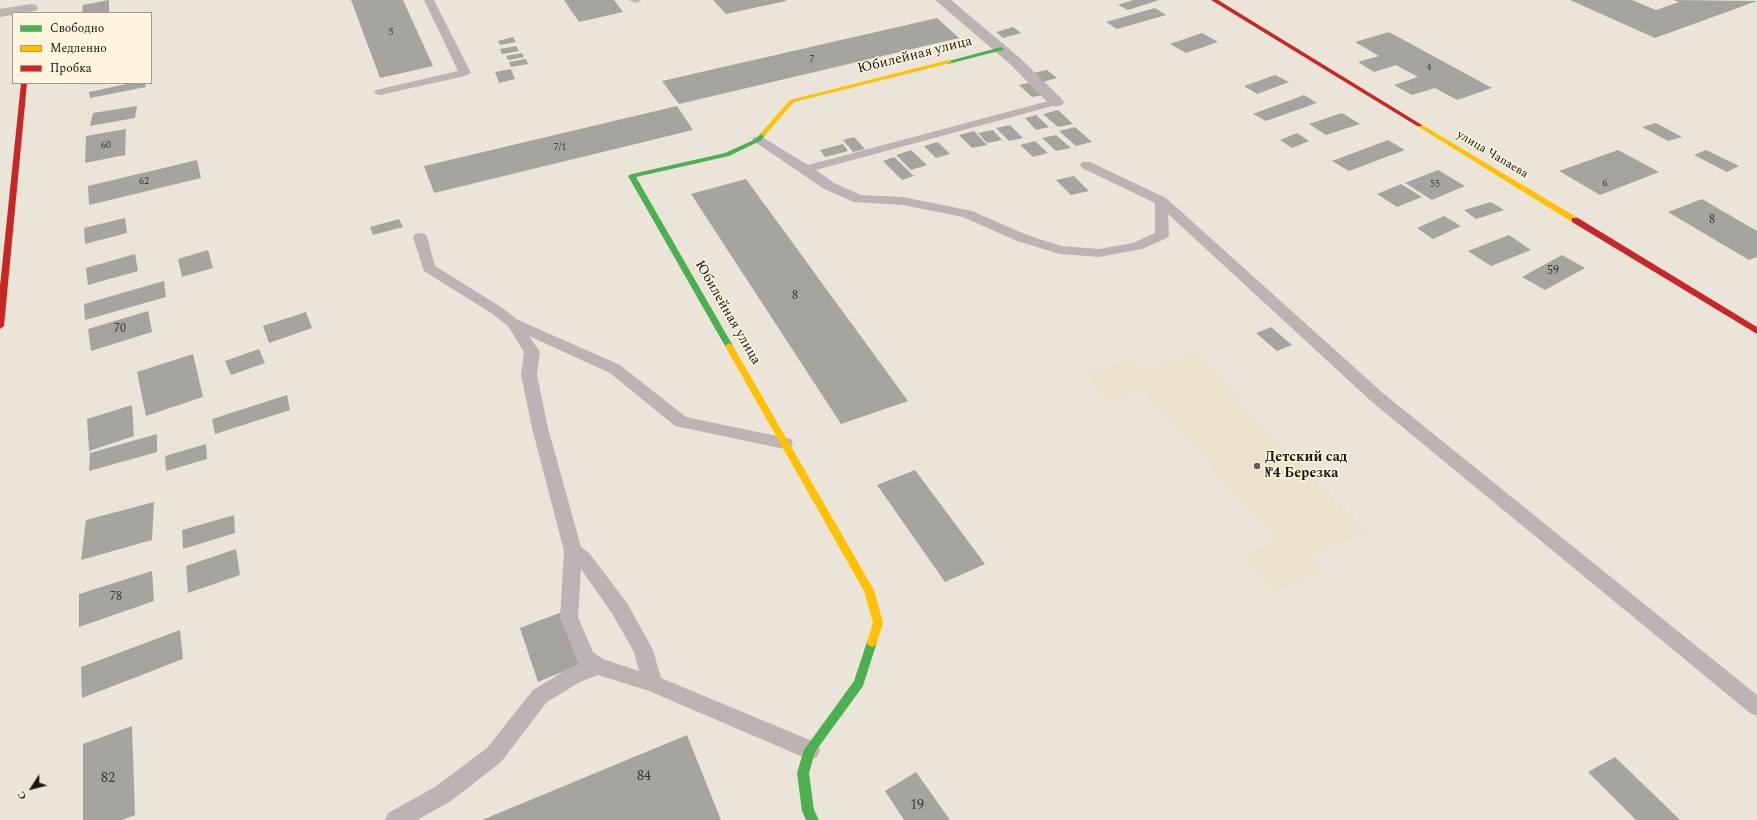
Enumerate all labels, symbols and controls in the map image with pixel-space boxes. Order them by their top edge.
legend [12,12,152,84]
text: Свободно [50,19,104,38]
house number: 5 [389,27,393,39]
street label: Юбилейная улица [856,34,974,78]
text: Медленно [50,39,107,58]
house number: 7 [810,54,814,66]
text: Пробка [50,59,92,78]
house number: 4 [1427,62,1431,74]
street label: улица Чапаева [1454,128,1530,182]
house number: 60 [101,140,111,152]
house number: 7/1 [554,142,566,154]
house number: 62 [139,176,149,188]
house number: 6 [1603,178,1607,190]
house number: 55 [1430,179,1440,191]
house number: 8 [1709,214,1715,228]
street label: Юбилейная улица [690,258,764,368]
house number: 59 [1547,265,1559,279]
house number: 8 [792,290,798,304]
house number: 70 [114,323,126,337]
place label: Детский сад №4 Березка [1265,450,1347,482]
marker: Детский сад №4 Березка [1252,461,1262,471]
house number: 78 [110,591,122,605]
north arrow [12,768,52,808]
house number: 84 [637,769,651,785]
house number: 82 [101,771,115,787]
text: С [13,787,31,804]
house number: 19 [910,798,924,814]

